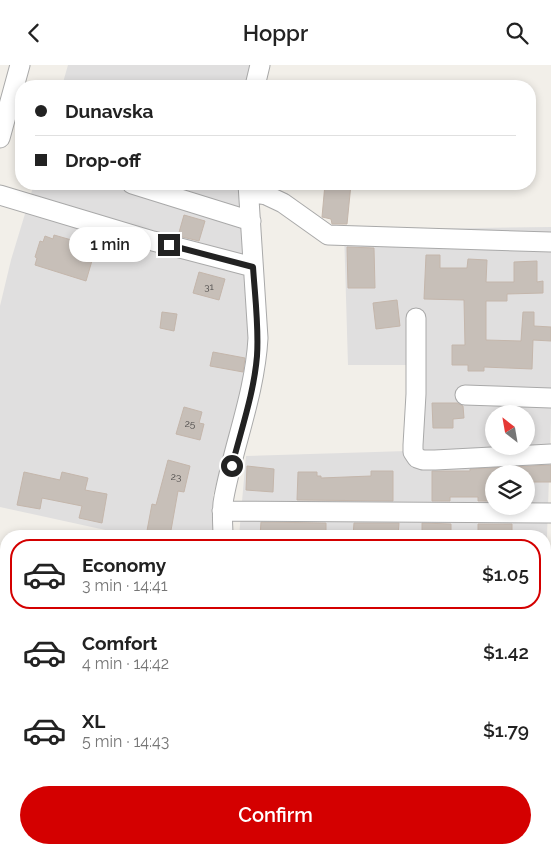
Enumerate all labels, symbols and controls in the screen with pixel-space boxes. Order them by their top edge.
icon: back [20,19,48,47]
icon: search [503,19,531,47]
text: Hoppr [243,20,308,46]
text: Dunavska [65,100,153,122]
text: Drop-off [65,149,141,171]
callout: 1 min [69,227,152,263]
route end [158,234,180,256]
text: 1 min [90,235,130,254]
house number: 31 [204,281,215,292]
north arrow [485,405,535,455]
map controls [485,405,535,515]
house number: 25 [185,418,196,429]
route start [221,455,243,477]
button: layers [485,465,535,515]
house number: 23 [171,471,181,482]
icon: car [22,552,67,597]
text: Economy [82,554,166,576]
text: $1.05 [482,563,529,585]
text: 3 min · 14:41 [82,576,168,595]
icon: car [22,630,67,675]
text: Comfort [82,632,157,654]
text: $1.42 [483,641,529,663]
text: 4 min · 14:42 [82,654,169,673]
icon: car [22,708,67,753]
text: XL [82,710,105,732]
text: $1.79 [483,719,529,741]
text: 5 min · 14:43 [82,732,169,751]
button: Confirm [20,786,531,844]

